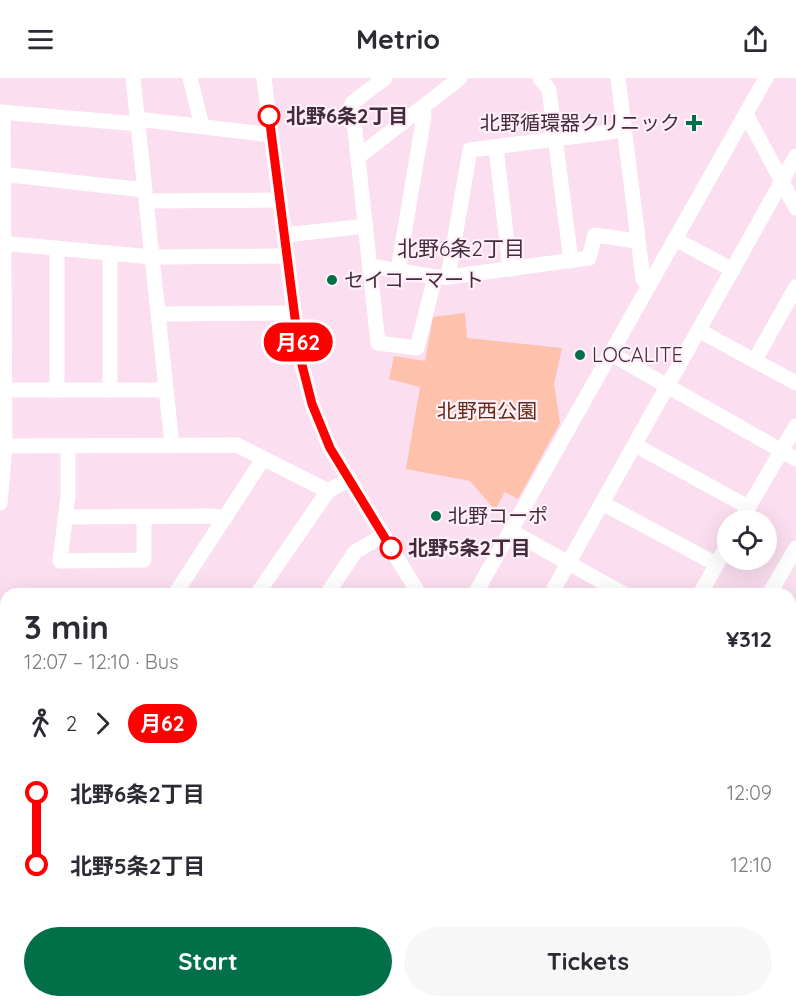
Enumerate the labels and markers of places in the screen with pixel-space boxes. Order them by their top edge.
place label: 北野6条2丁目 [286,103,408,128]
marker: 北野6条2丁目 [258,105,280,127]
place label: 北野循環器クリニック [480,110,680,135]
marker: 北野循環器クリニック [685,114,703,132]
place label: セイコーマート [344,267,484,292]
marker: セイコーマート [325,273,339,287]
place label: LOCALITE [592,342,683,367]
marker: LOCALITE [573,348,587,362]
place label: 北野コーポ [448,503,548,528]
marker: 北野コーポ [429,509,443,523]
place label: 北野5条2丁目 [408,535,531,560]
marker: 北野5条2丁目 [380,537,402,559]

